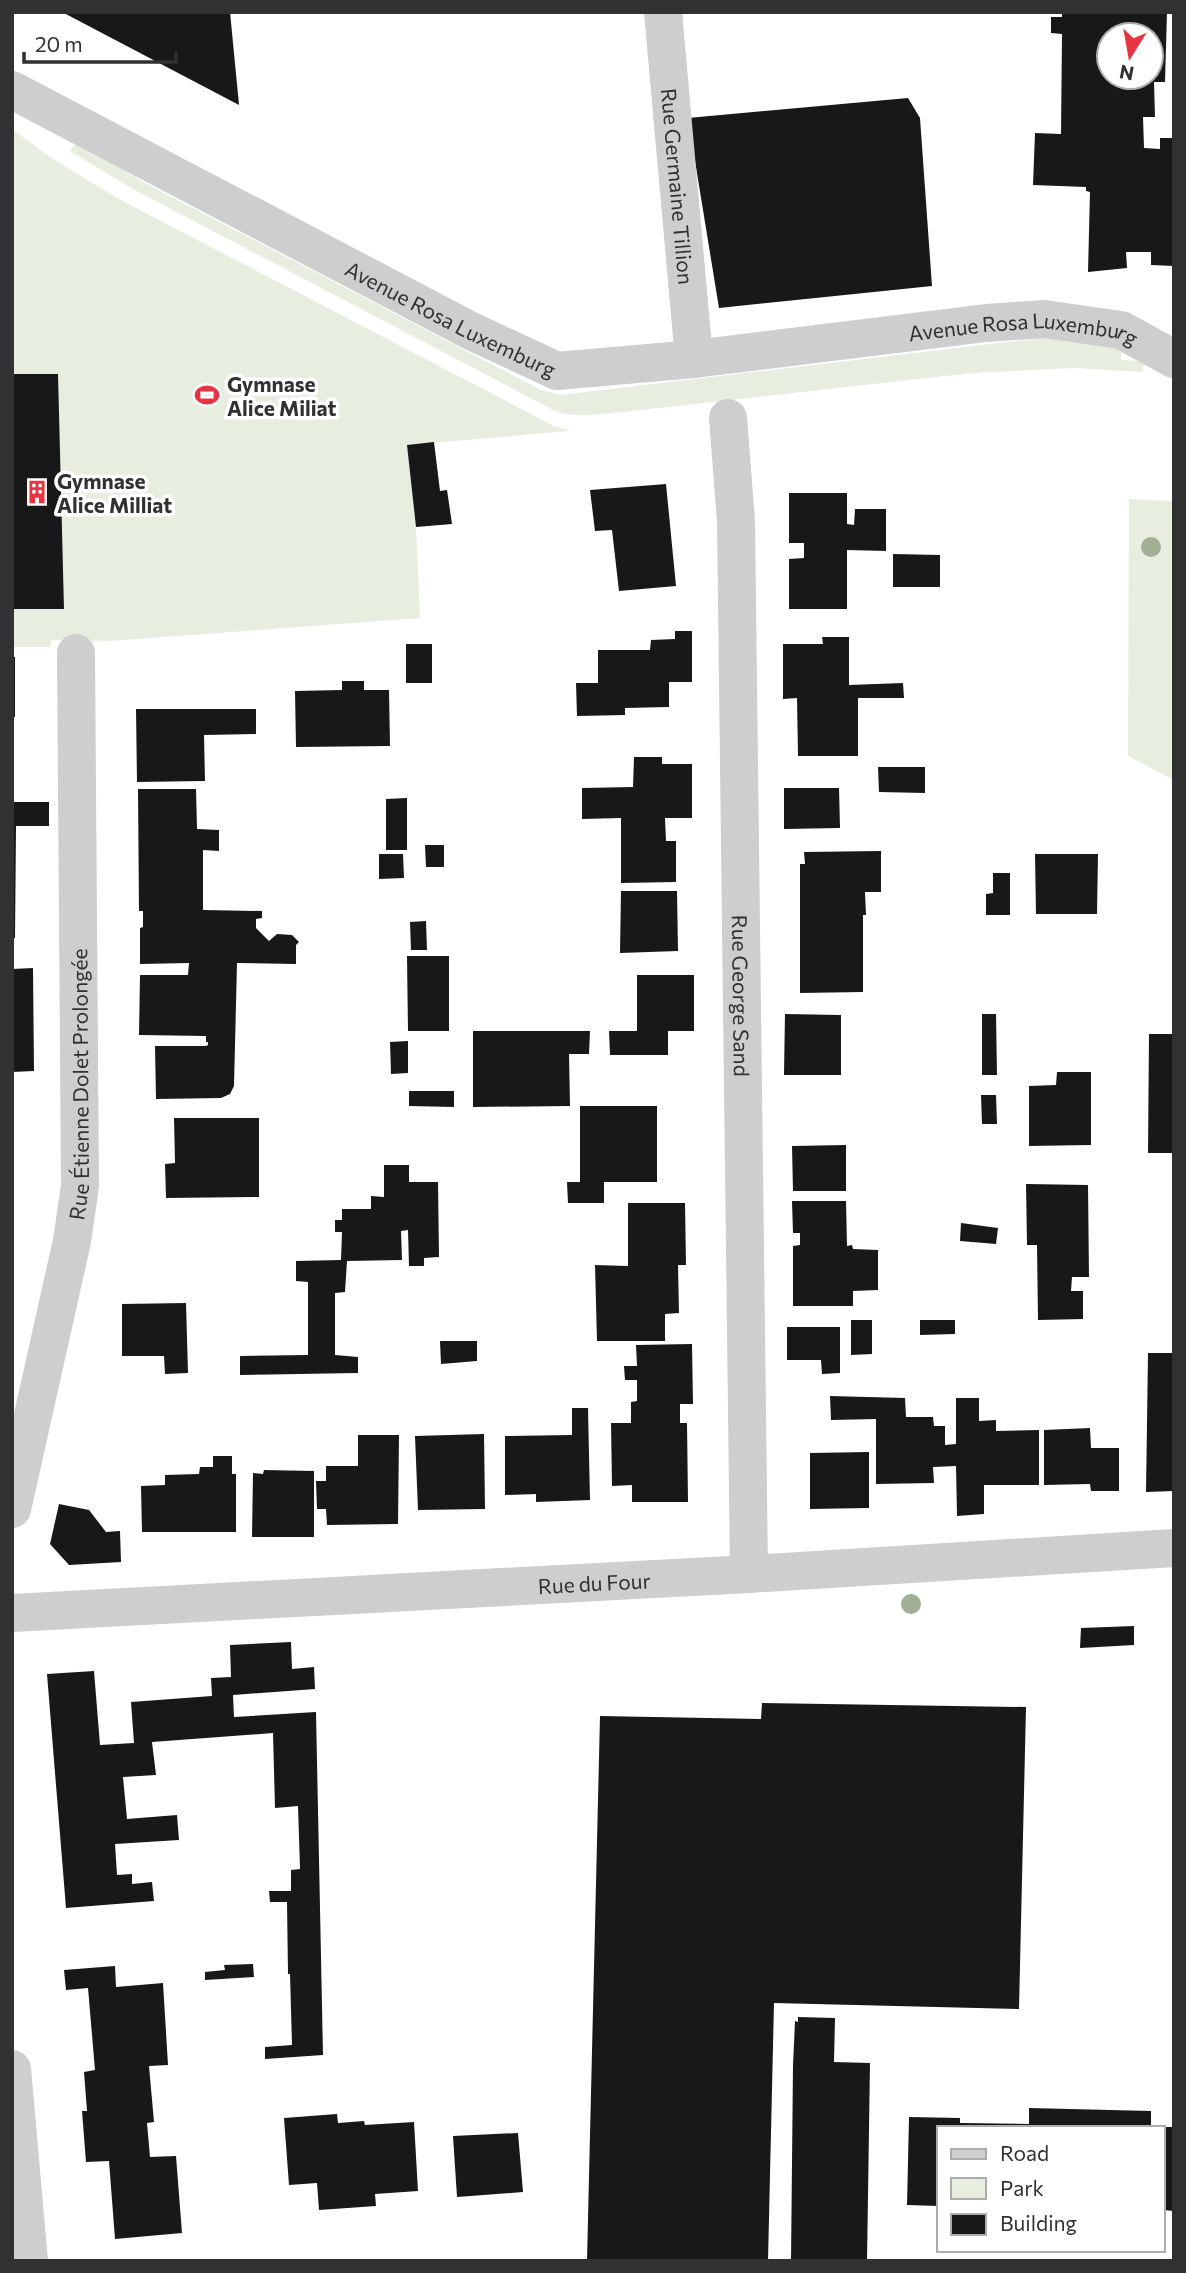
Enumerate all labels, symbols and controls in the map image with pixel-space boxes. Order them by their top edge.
scale bar [24,21,177,65]
north arrow [1095,21,1165,91]
text: 20 m [35,31,83,56]
text: N [1117,61,1136,86]
street label: Rue Germaine Tillion [657,87,700,286]
street label: Avenue Rosa Luxemburg [342,255,560,381]
street label: Avenue Rosa Luxemburg [907,307,1143,350]
place label: Gymnase Alice Miliat [227,371,337,420]
sports icon: Gymnase Alice Miliat [193,381,221,409]
place label: Gymnase Alice Milliat [57,468,172,517]
building icon: Gymnase Alice Milliat [23,478,51,506]
street label: Rue George Sand [728,914,755,1077]
street label: Rue Étienne Dolet Prolongée [63,948,93,1221]
street label: Rue du Four [537,1567,651,1598]
legend [937,2126,1165,2252]
text: Road [1000,2140,1049,2165]
text: Park [1000,2175,1044,2200]
text: Building [1000,2210,1077,2235]

